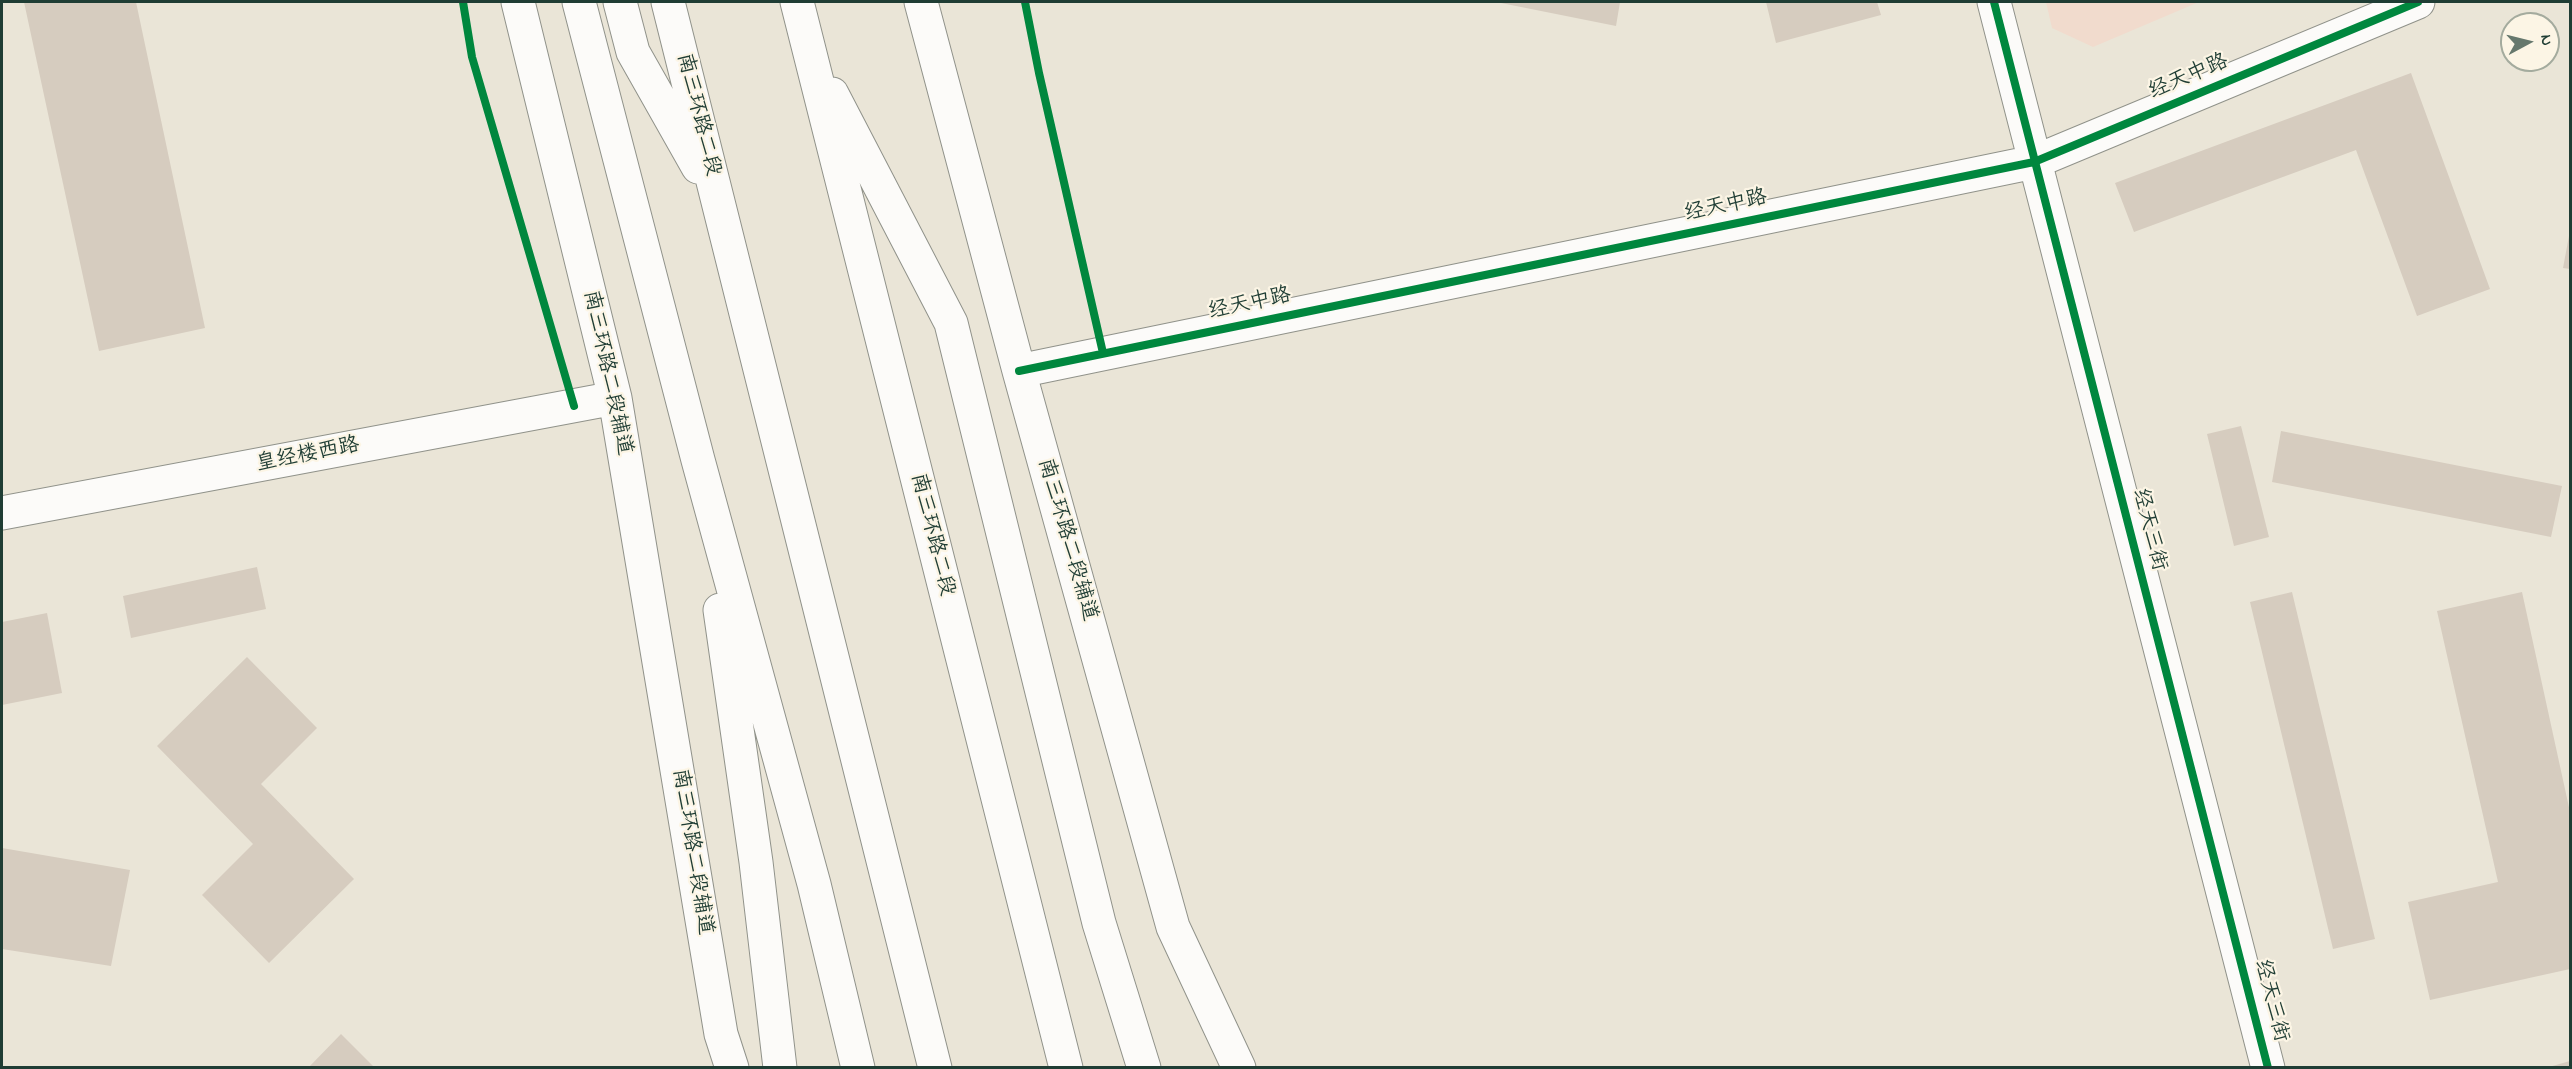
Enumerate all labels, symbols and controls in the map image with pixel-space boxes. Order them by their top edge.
north arrow [2500,12,2560,72]
text: N [2533,33,2558,47]
street label: 经天中路 [2145,50,2233,106]
street label: 南三环路二段 [670,51,724,179]
street label: 经天中路 [1682,186,1770,228]
street label: 经天中路 [1206,284,1294,326]
street label: 南三环路二段辅道 [576,288,636,458]
street label: 皇经楼西路 [254,434,362,478]
street label: 南三环路二段辅道 [1031,456,1101,624]
street label: 南三环路二段 [904,471,958,599]
street label: 经天三街 [2126,486,2170,574]
street label: 南三环路二段辅道 [665,767,717,937]
street label: 经天三街 [2248,957,2292,1045]

